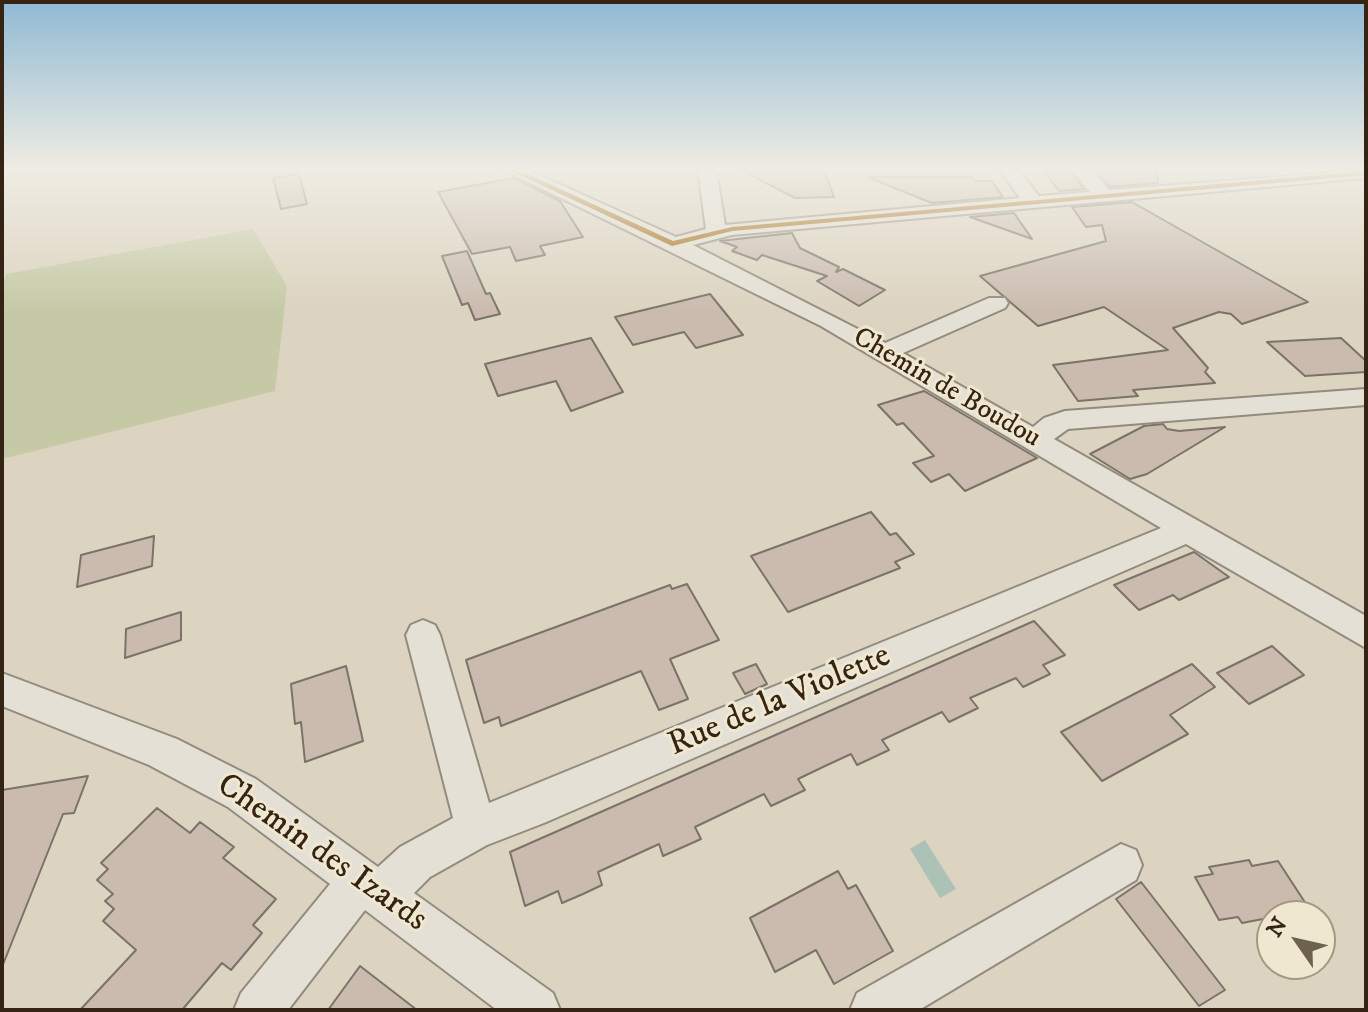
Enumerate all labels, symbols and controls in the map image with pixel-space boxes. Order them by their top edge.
street label: Chemin de Boudou [846,322,1046,456]
street label: Rue de la Violette [663,637,897,767]
street label: Chemin des Izards [208,766,434,942]
north arrow [1256,900,1336,980]
text: N [1261,912,1294,942]

